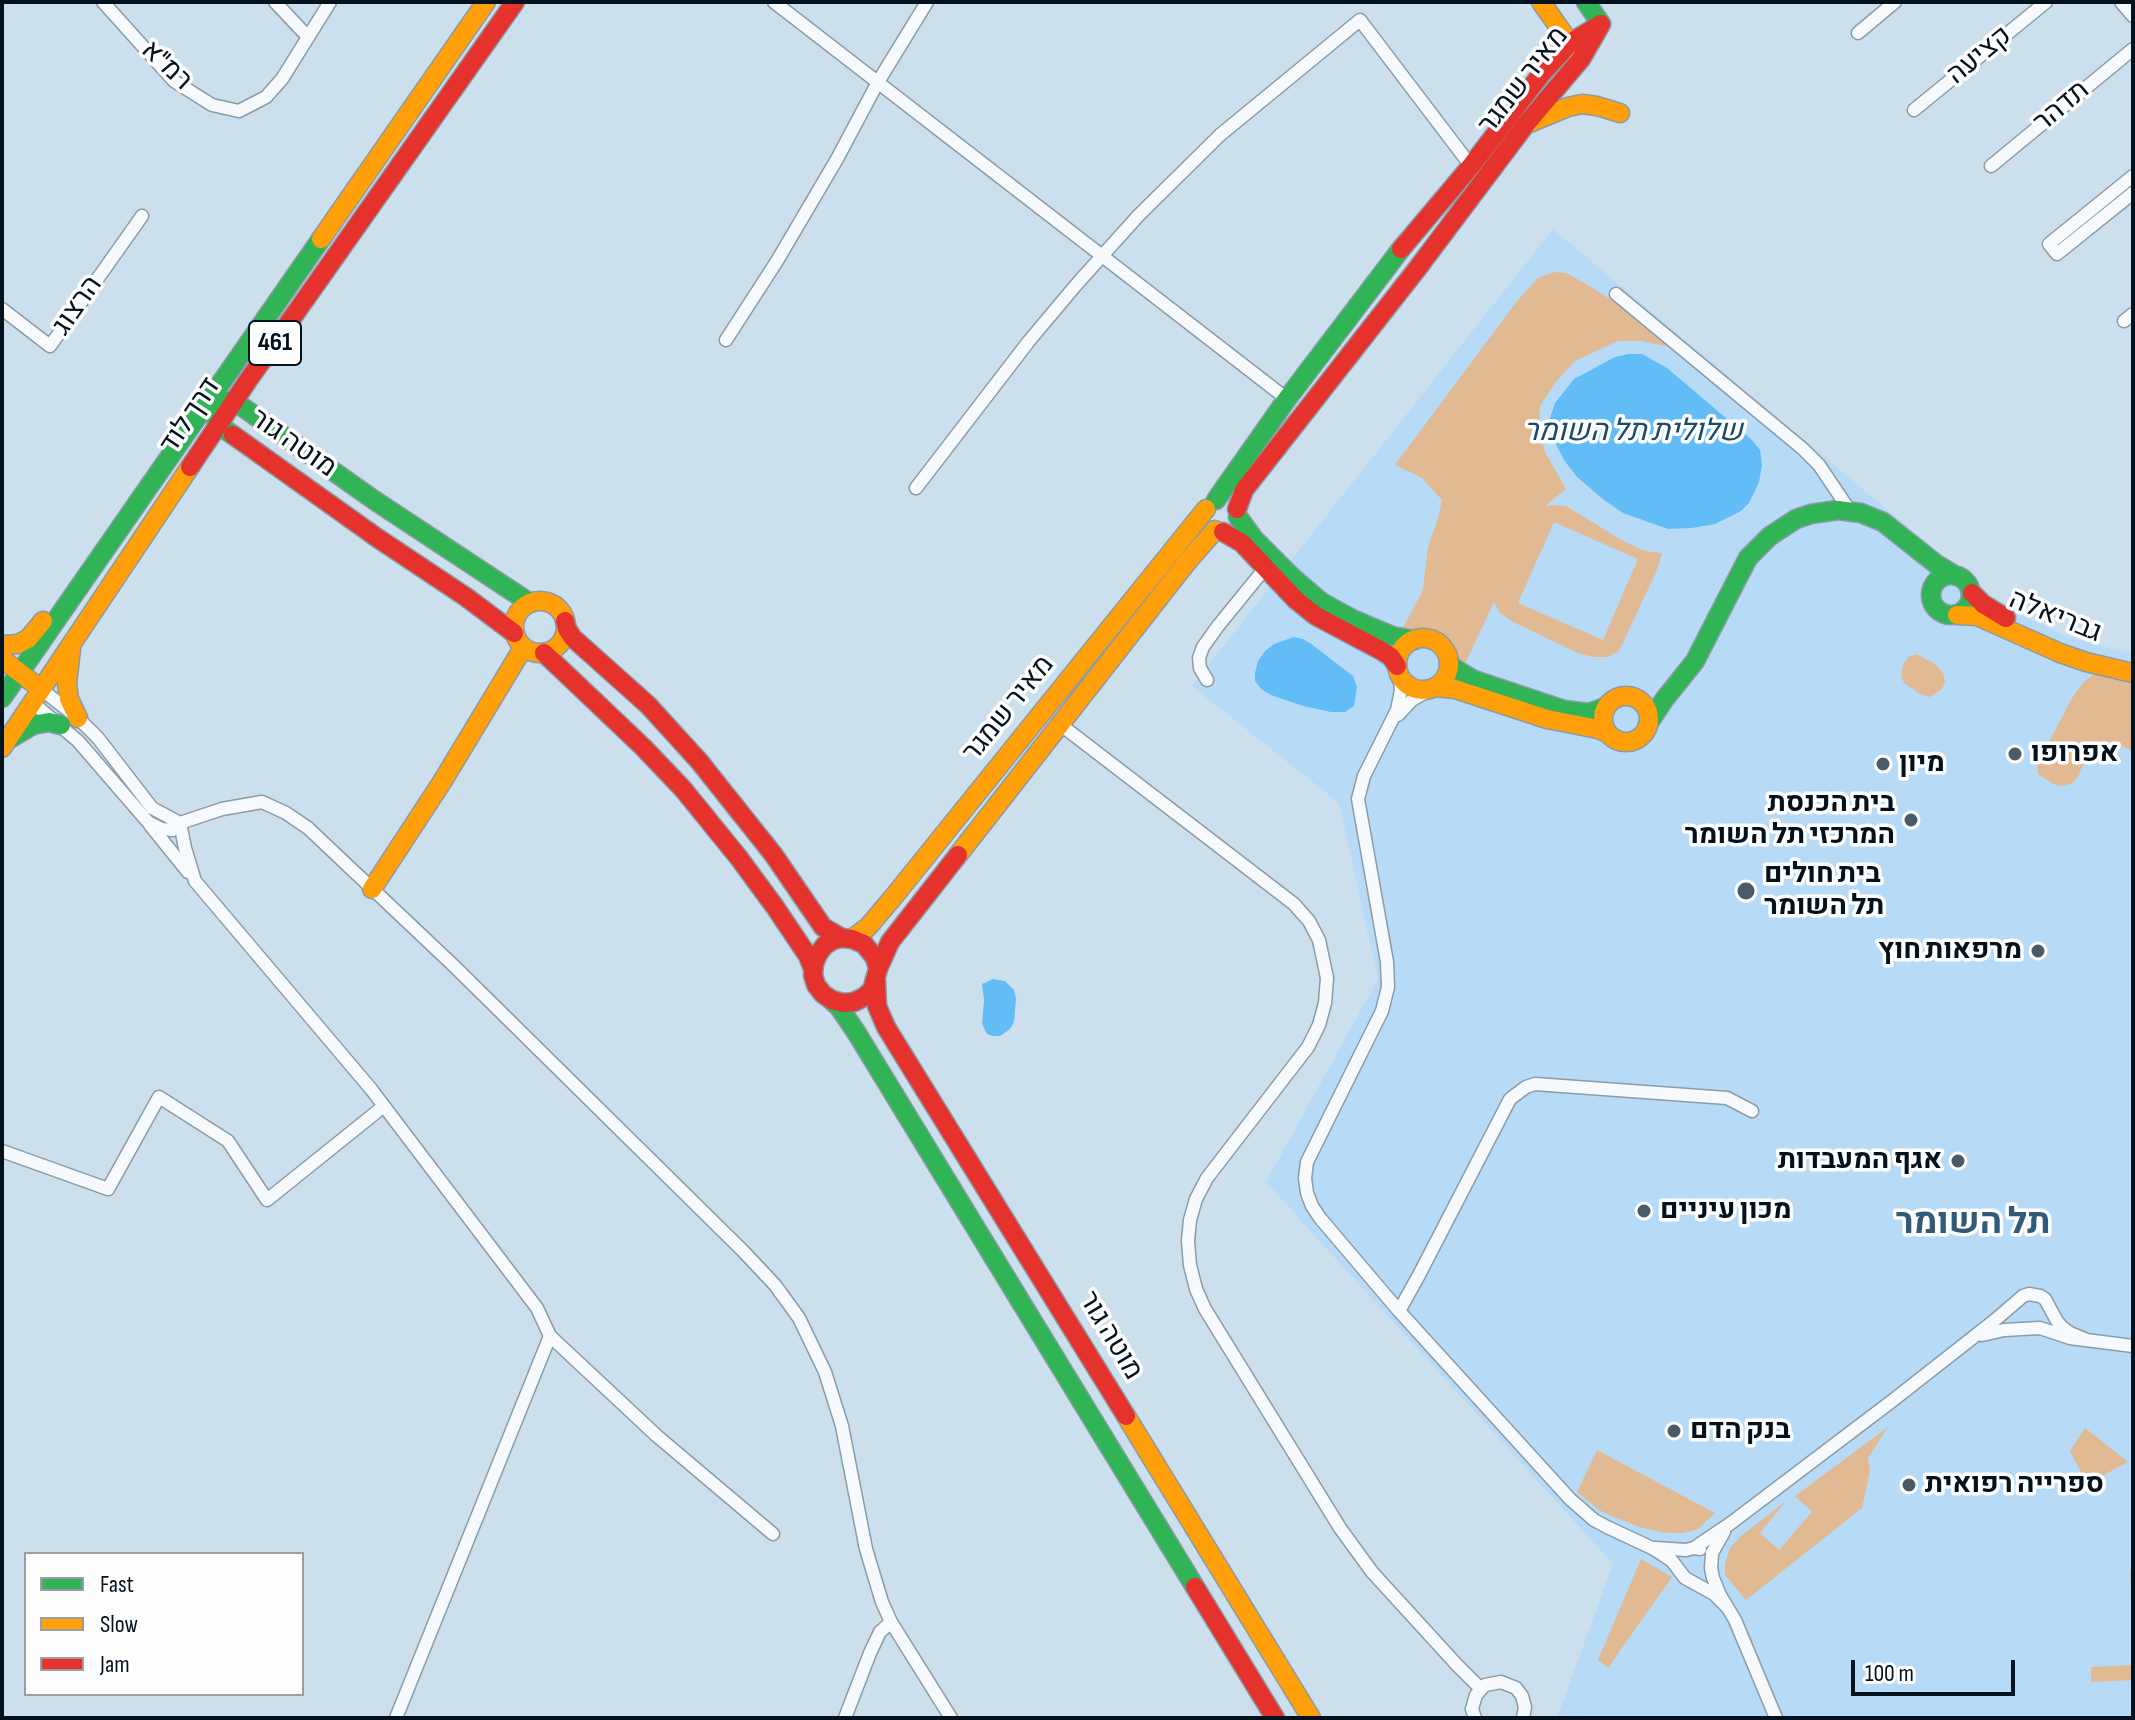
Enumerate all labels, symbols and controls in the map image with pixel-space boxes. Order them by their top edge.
street label: קציעה [1941,20,2019,92]
street label: מאיר שמגר [1472,21,1576,141]
street label: רמ"א [133,34,199,98]
street label: תדהר [2027,74,2097,140]
street label: הרצוג [46,270,110,342]
road number: 461 [249,321,301,365]
street label: דרך לוד [154,372,228,460]
street label: מוטה גור [244,402,342,486]
water label: שלולית תל השומר [1524,414,1742,450]
street label: גבריאלה [2004,583,2106,651]
street label: מאיר שמגר [956,649,1062,769]
place label: אפרופו [2031,737,2118,771]
marker: אפרופו [2006,745,2024,763]
place label: מיון [1899,747,1945,781]
marker: מיון [1874,755,1892,773]
place label: בית הכנסת המרכזי תל השומר [1685,787,1895,853]
marker: בית הכנסת המרכזי תל השומר [1902,811,1920,829]
place label: בית חולים תל השומר [1764,858,1884,924]
marker: בית חולים תל השומר [1735,880,1757,902]
place label: מרפאות חוץ [1878,934,2022,968]
marker: מרפאות חוץ [2029,942,2047,960]
place label: אגף המעבדות [1778,1144,1942,1178]
marker: אגף המעבדות [1949,1152,1967,1170]
place label: מכון עיניים [1660,1194,1792,1228]
marker: מכון עיניים [1635,1202,1653,1220]
district label: תל השומר [1896,1202,2050,1246]
street label: מוטה גור [1071,1286,1149,1386]
place label: בנק הדם [1690,1414,1790,1448]
marker: בנק הדם [1665,1422,1683,1440]
place label: ספרייה רפואית [1925,1468,2104,1502]
marker: ספרייה רפואית [1900,1476,1918,1494]
legend [24,1552,304,1696]
text: Fast [100,1570,134,1599]
text: Slow [100,1610,138,1639]
scale bar [1855,1644,2019,1694]
text: Jam [100,1650,130,1679]
text: 100 m [1865,1659,1914,1688]

